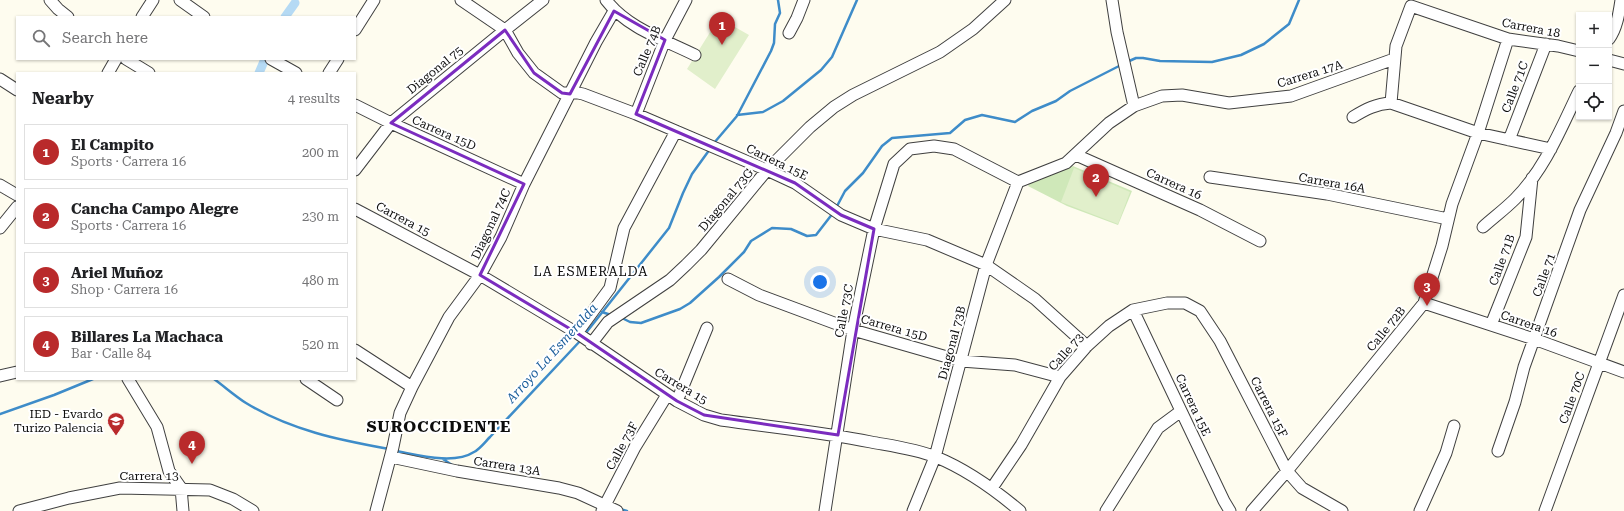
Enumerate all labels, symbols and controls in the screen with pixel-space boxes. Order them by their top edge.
pin: 1 [709,12,735,45]
map controls [1576,12,1612,120]
button: + [1576,12,1612,48]
street label: Carrera 18 [1501,15,1562,41]
search box [16,16,356,60]
street label: Calle 74B [630,24,664,78]
icon: search [30,27,52,49]
text: Search here [62,29,148,47]
street label: Diagonal 75 [404,43,466,97]
button: − [1576,48,1612,84]
street label: Carrera 17A [1276,57,1345,91]
street label: Calle 71C [1499,59,1531,115]
button: locate [1576,84,1612,120]
text: Nearby [32,88,94,108]
text: 4 results [288,91,340,106]
street label: Carrera 15D [410,113,478,153]
text: El Campito [71,136,154,154]
street label: Carrera 15E [744,141,810,183]
text: 1 [42,145,50,160]
text: 200 m [302,145,339,160]
text: Sports · Carrera 16 [71,154,186,169]
pin: 2 [1083,164,1109,197]
street label: Diagonal 73G [696,165,757,234]
street label: Carrera 16 [1144,166,1204,203]
street label: Carrera 16A [1297,170,1367,196]
street label: Diagonal 74C [468,186,514,262]
street label: Carrera 15 [374,199,433,239]
text: Cancha Campo Alegre [71,200,238,218]
text: 2 [42,209,50,224]
text: 230 m [302,209,339,224]
text: Sports · Carrera 16 [71,218,186,233]
street label: Calle 71B [1486,232,1518,288]
street label: Calle 71 [1530,251,1558,299]
text: Ariel Muñoz [71,264,163,282]
district label: LA ESMERALDA [534,264,648,279]
your location [810,272,830,292]
text: 3 [42,273,50,288]
text: 480 m [302,273,339,288]
pin: 3 [1414,273,1440,306]
text: Shop · Carrera 16 [71,282,178,297]
street label: Calle 73C [832,283,856,339]
water label: Arroyo La Esmeralda [503,300,601,406]
street label: Calle 72B [1364,304,1408,354]
street label: Diagonal 73B [935,305,969,381]
street label: Carrera 16 [1499,308,1560,340]
street label: Carrera 15D [859,312,929,344]
text: Billares La Machaca [71,328,223,346]
street label: Calle 73 [1046,330,1087,374]
text: 4 [42,337,50,352]
text: 520 m [302,337,339,352]
text: Bar · Calle 84 [71,346,151,361]
street label: Carrera 15 [652,365,710,407]
street label: Calle 70C [1556,370,1588,426]
street label: Carrera 15E [1173,372,1213,438]
street label: Carrera 15F [1248,374,1290,440]
place label: IED - Evardo Turizo Palencia [14,407,103,435]
school or university icon: IED - Evardo Turizo Palencia [106,411,126,436]
district label: SUROCCIDENTE [367,417,511,436]
street label: Calle 73F [603,420,641,472]
pin: 4 [179,431,205,464]
street label: Carrera 13A [473,454,542,478]
street label: Carrera 13 [119,469,179,483]

